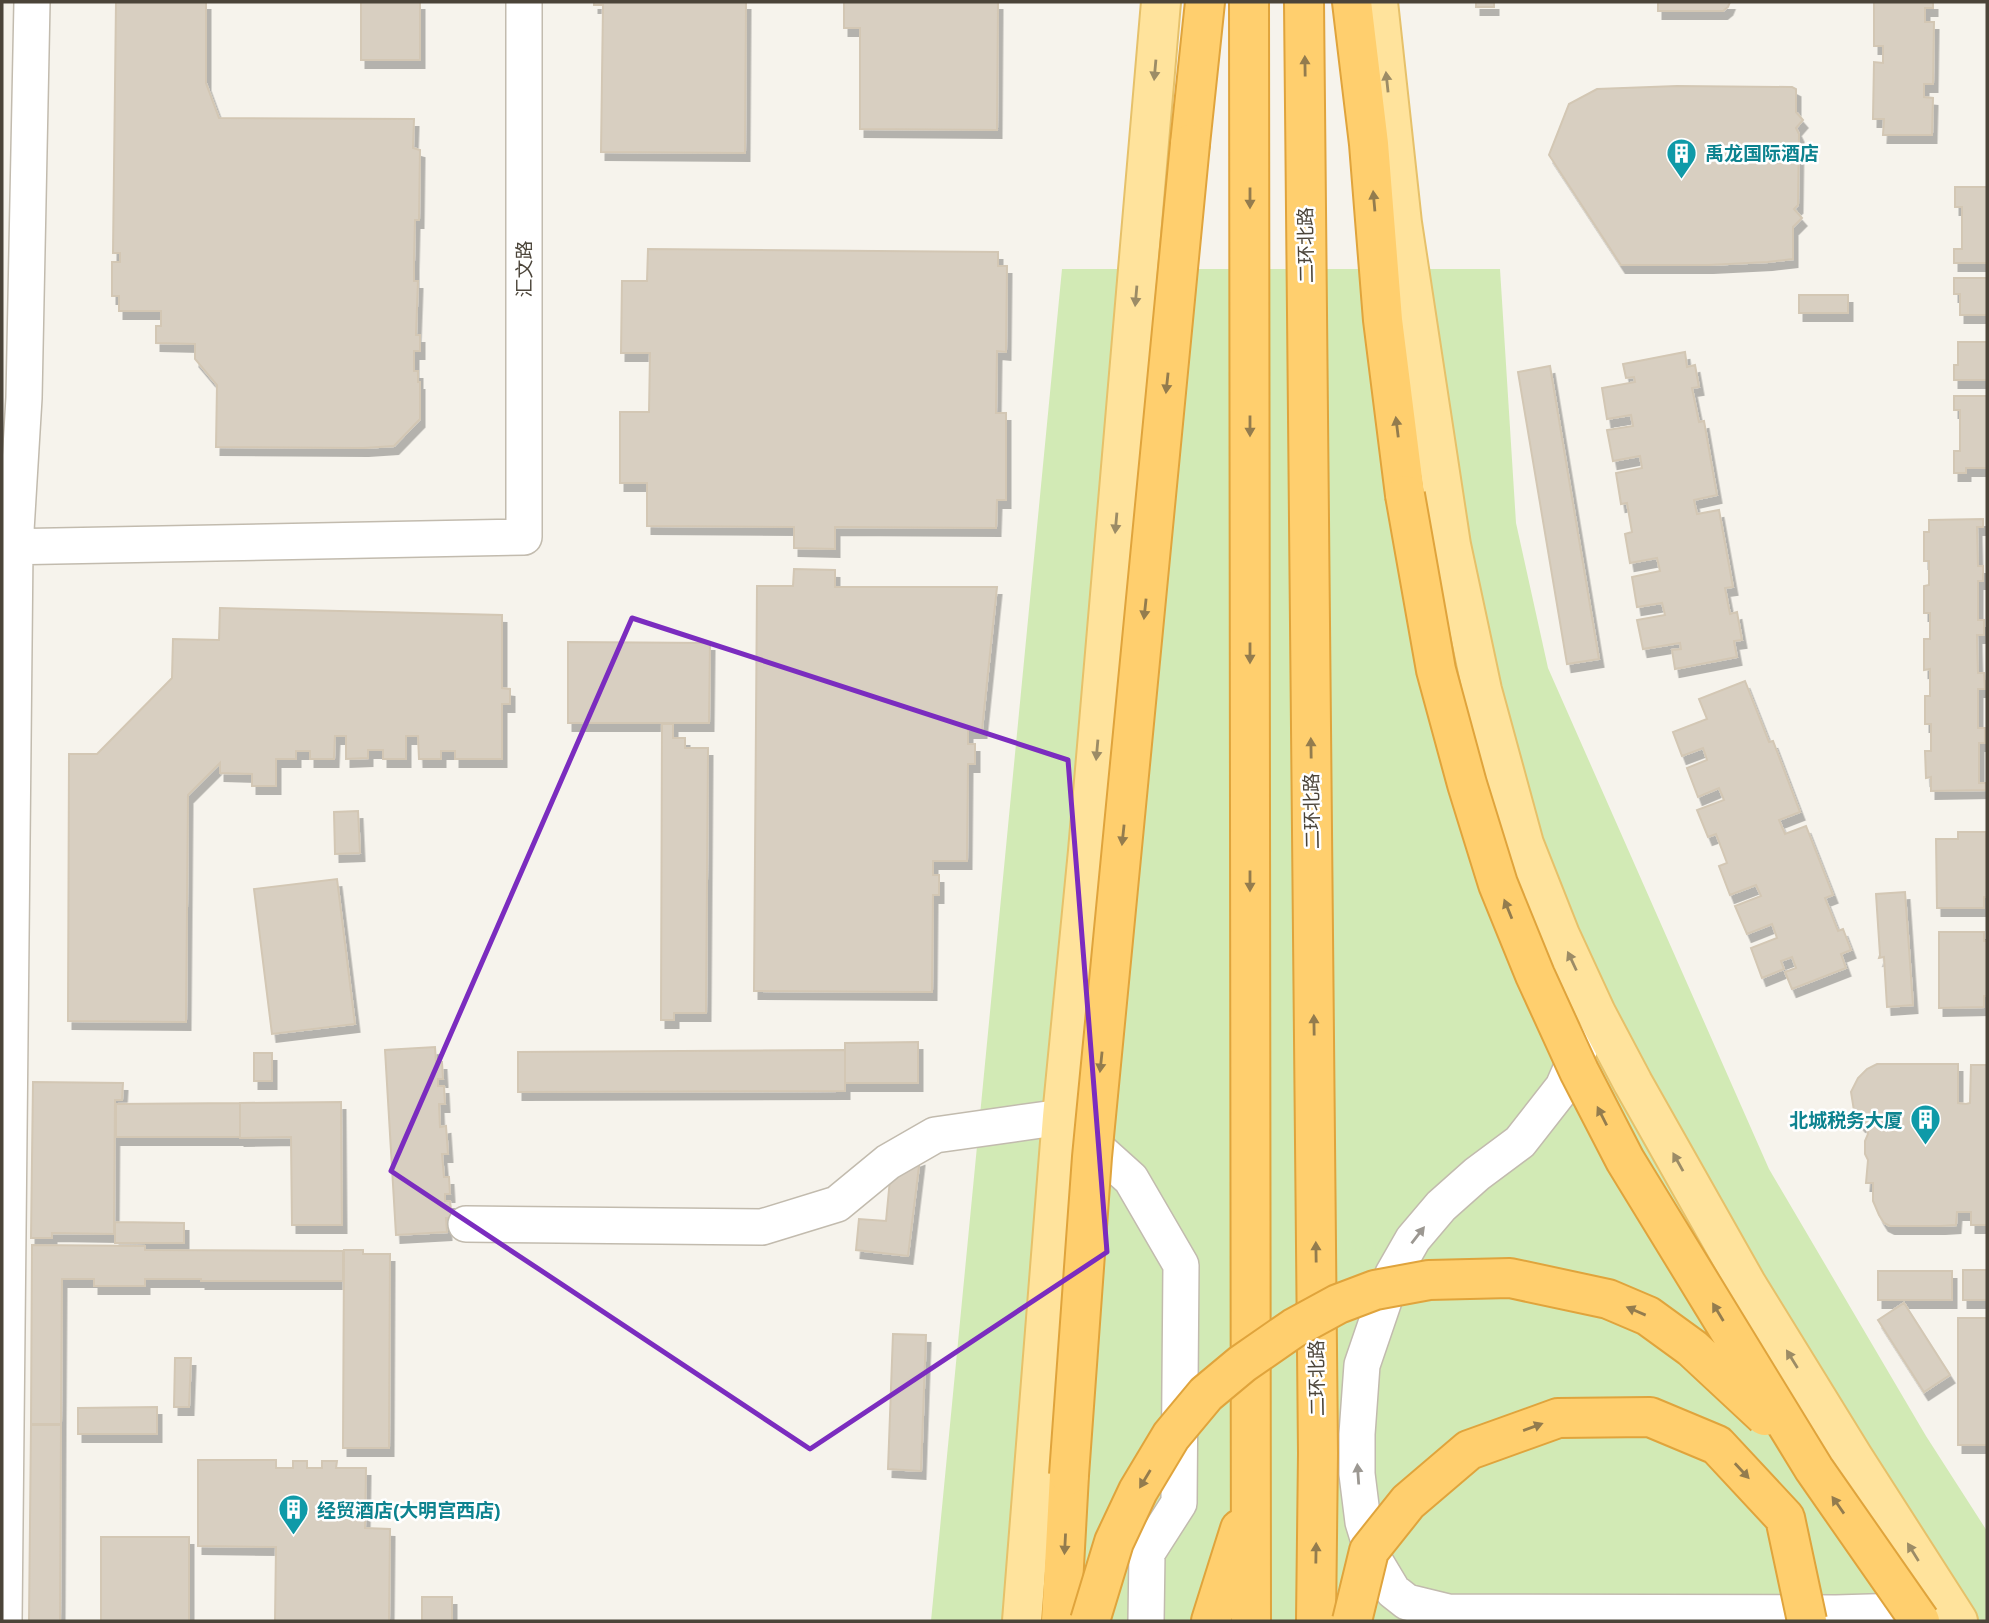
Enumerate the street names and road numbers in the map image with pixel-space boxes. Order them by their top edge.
street label: 二环北路 [1295,207,1317,283]
street label: 汇文路 [514,240,535,298]
street label: 二环北路 [1301,773,1323,849]
street label: 二环北路 [1306,1340,1328,1416]

